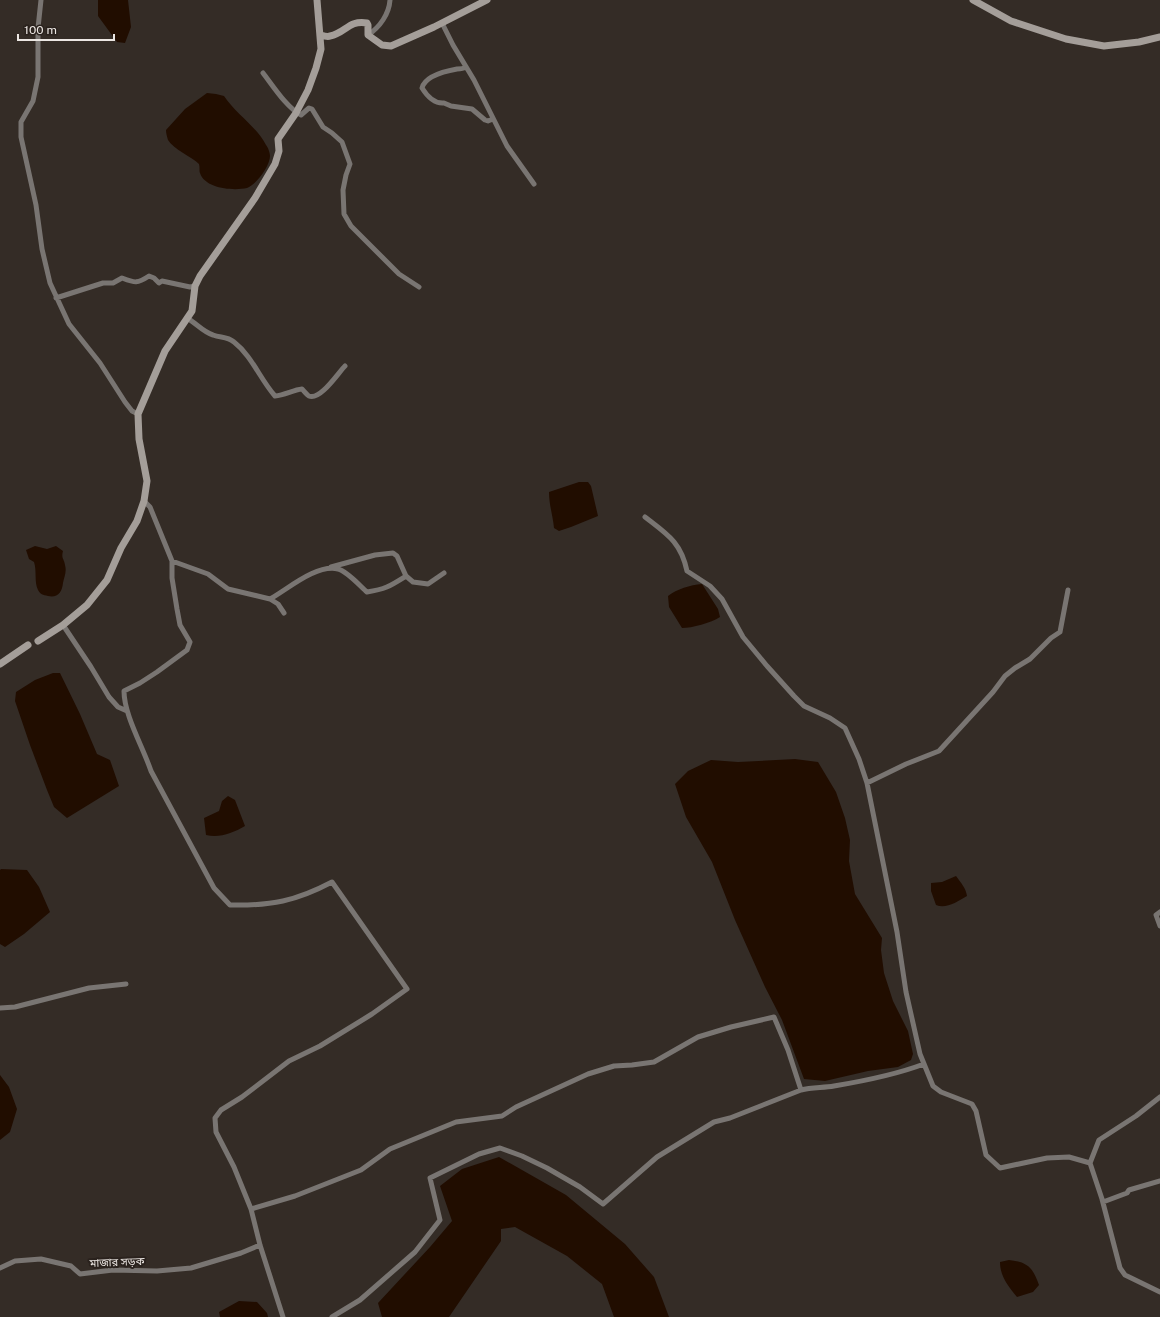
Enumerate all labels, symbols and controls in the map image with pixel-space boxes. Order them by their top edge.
scale bar [18,16,114,42]
text: 100 m [24,23,57,37]
street label: মাজার সড়ক [88,1255,145,1269]

